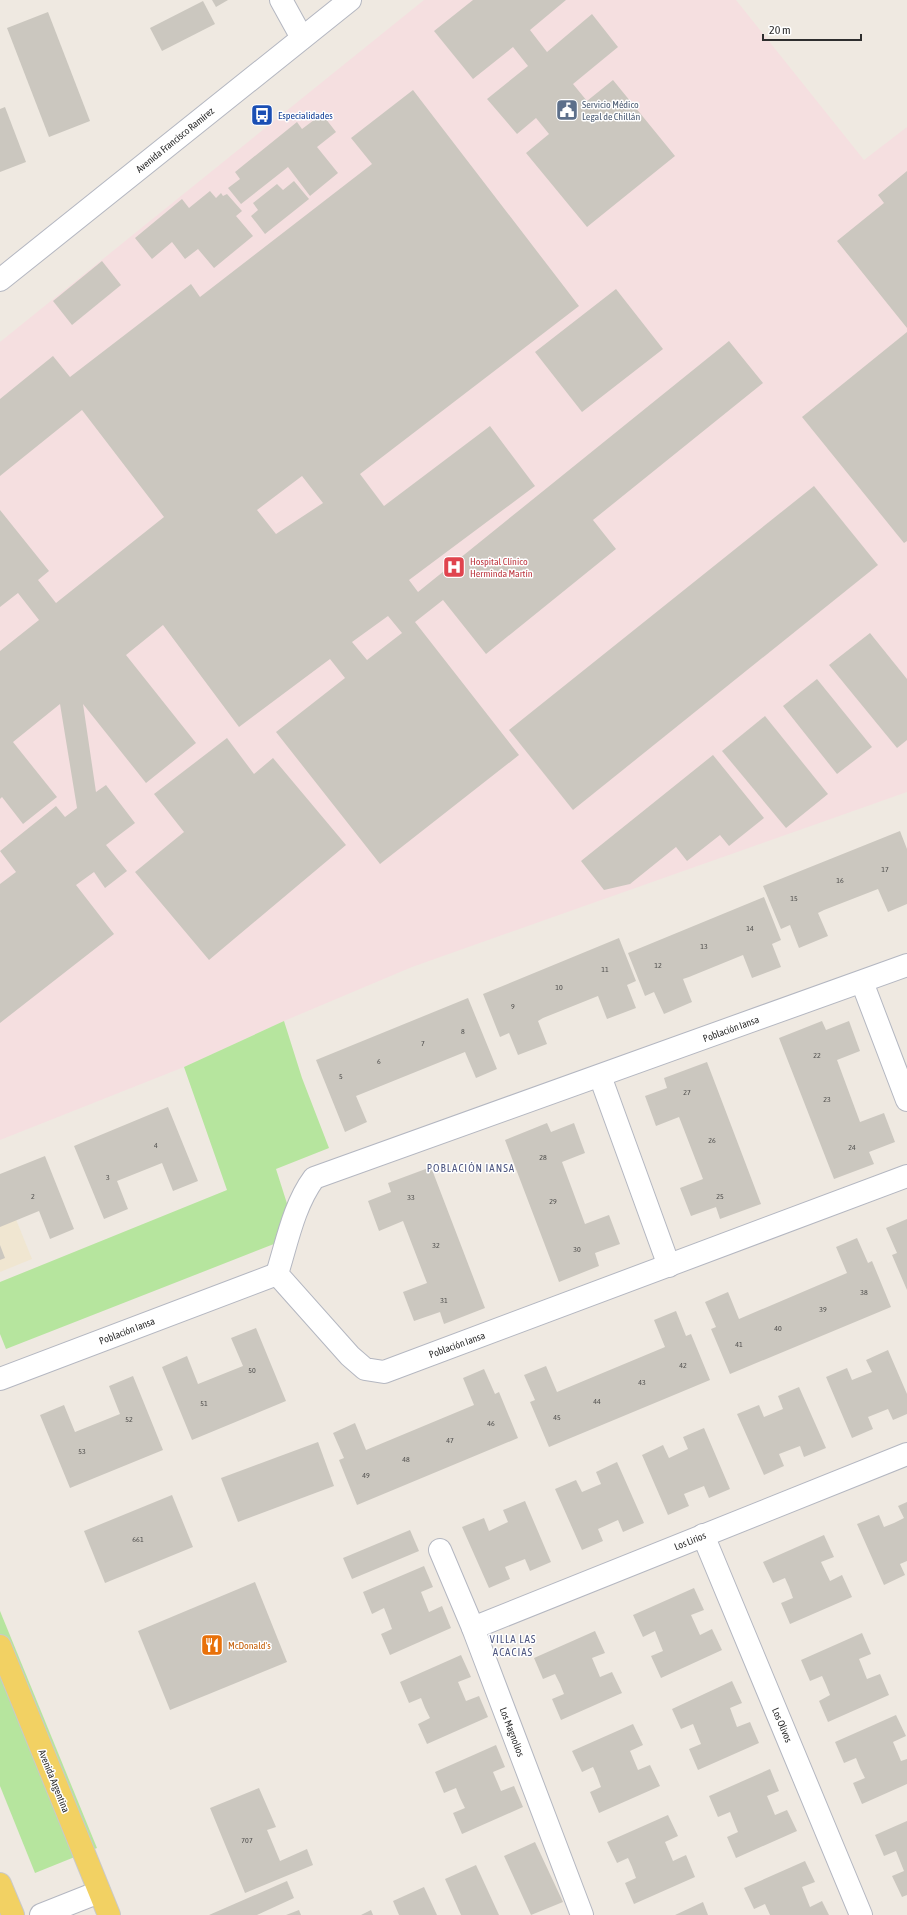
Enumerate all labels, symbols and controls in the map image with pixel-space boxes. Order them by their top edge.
scale bar [763,16,861,42]
text: 20 m [769,23,791,37]
public building icon: Servicio Médico Legal de Chillán [554,97,580,123]
place label: Servicio Médico Legal de Chillán [582,99,640,122]
bus stop icon: Especialidades [249,102,275,128]
street label: Avenida Francisco Ramírez [134,105,216,175]
place label: Especialidades [278,110,333,121]
hospital icon: Hospital Clínico Herminda Martín [441,554,467,580]
place label: Hospital Clínico Herminda Martín [470,556,533,579]
house number: 17 [881,865,889,874]
house number: 16 [836,876,844,885]
house number: 15 [790,894,798,903]
house number: 14 [746,924,754,933]
house number: 13 [700,942,708,951]
house number: 12 [654,961,662,970]
house number: 11 [601,965,609,974]
house number: 10 [555,983,563,992]
house number: 9 [511,1002,515,1011]
street label: Población Iansa [702,1014,761,1044]
house number: 8 [461,1027,465,1036]
house number: 7 [421,1039,425,1048]
house number: 22 [813,1051,821,1060]
house number: 6 [377,1057,381,1066]
house number: 5 [339,1072,343,1081]
house number: 27 [683,1088,691,1097]
house number: 23 [823,1095,831,1104]
house number: 26 [708,1136,716,1145]
house number: 4 [154,1141,158,1150]
house number: 24 [848,1143,856,1152]
house number: 28 [539,1153,547,1162]
district label: POBLACIÓN IANSA [427,1162,515,1174]
house number: 3 [106,1173,110,1182]
house number: 2 [31,1192,35,1201]
house number: 25 [716,1192,724,1201]
house number: 33 [407,1193,415,1202]
house number: 29 [549,1197,557,1206]
house number: 32 [432,1241,440,1250]
house number: 30 [573,1245,581,1254]
house number: 38 [860,1288,868,1297]
house number: 31 [440,1296,448,1305]
house number: 39 [819,1305,827,1314]
street label: Población Iansa [98,1315,157,1347]
house number: 40 [774,1324,782,1333]
street label: Población Iansa [428,1330,487,1360]
house number: 41 [735,1340,743,1349]
house number: 42 [679,1361,687,1370]
house number: 50 [248,1366,256,1375]
house number: 43 [638,1378,646,1387]
house number: 44 [593,1397,601,1406]
house number: 51 [200,1399,208,1408]
house number: 45 [553,1413,561,1422]
house number: 52 [125,1415,133,1424]
house number: 46 [487,1419,495,1428]
house number: 47 [446,1436,454,1445]
house number: 53 [78,1447,86,1456]
house number: 48 [402,1455,410,1464]
house number: 49 [362,1471,370,1480]
street label: Los Lirios [673,1530,708,1552]
house number: 661 [132,1535,144,1544]
restaurant icon: McDonald's [199,1632,225,1658]
district label: VILLA LAS ACACIAS [490,1633,536,1658]
place label: McDonald's [228,1640,271,1651]
street label: Los Magnolios [498,1706,527,1759]
street label: Los Olivos [770,1706,794,1744]
street label: Avenida Argentina [36,1748,72,1814]
house number: 707 [241,1836,253,1845]

